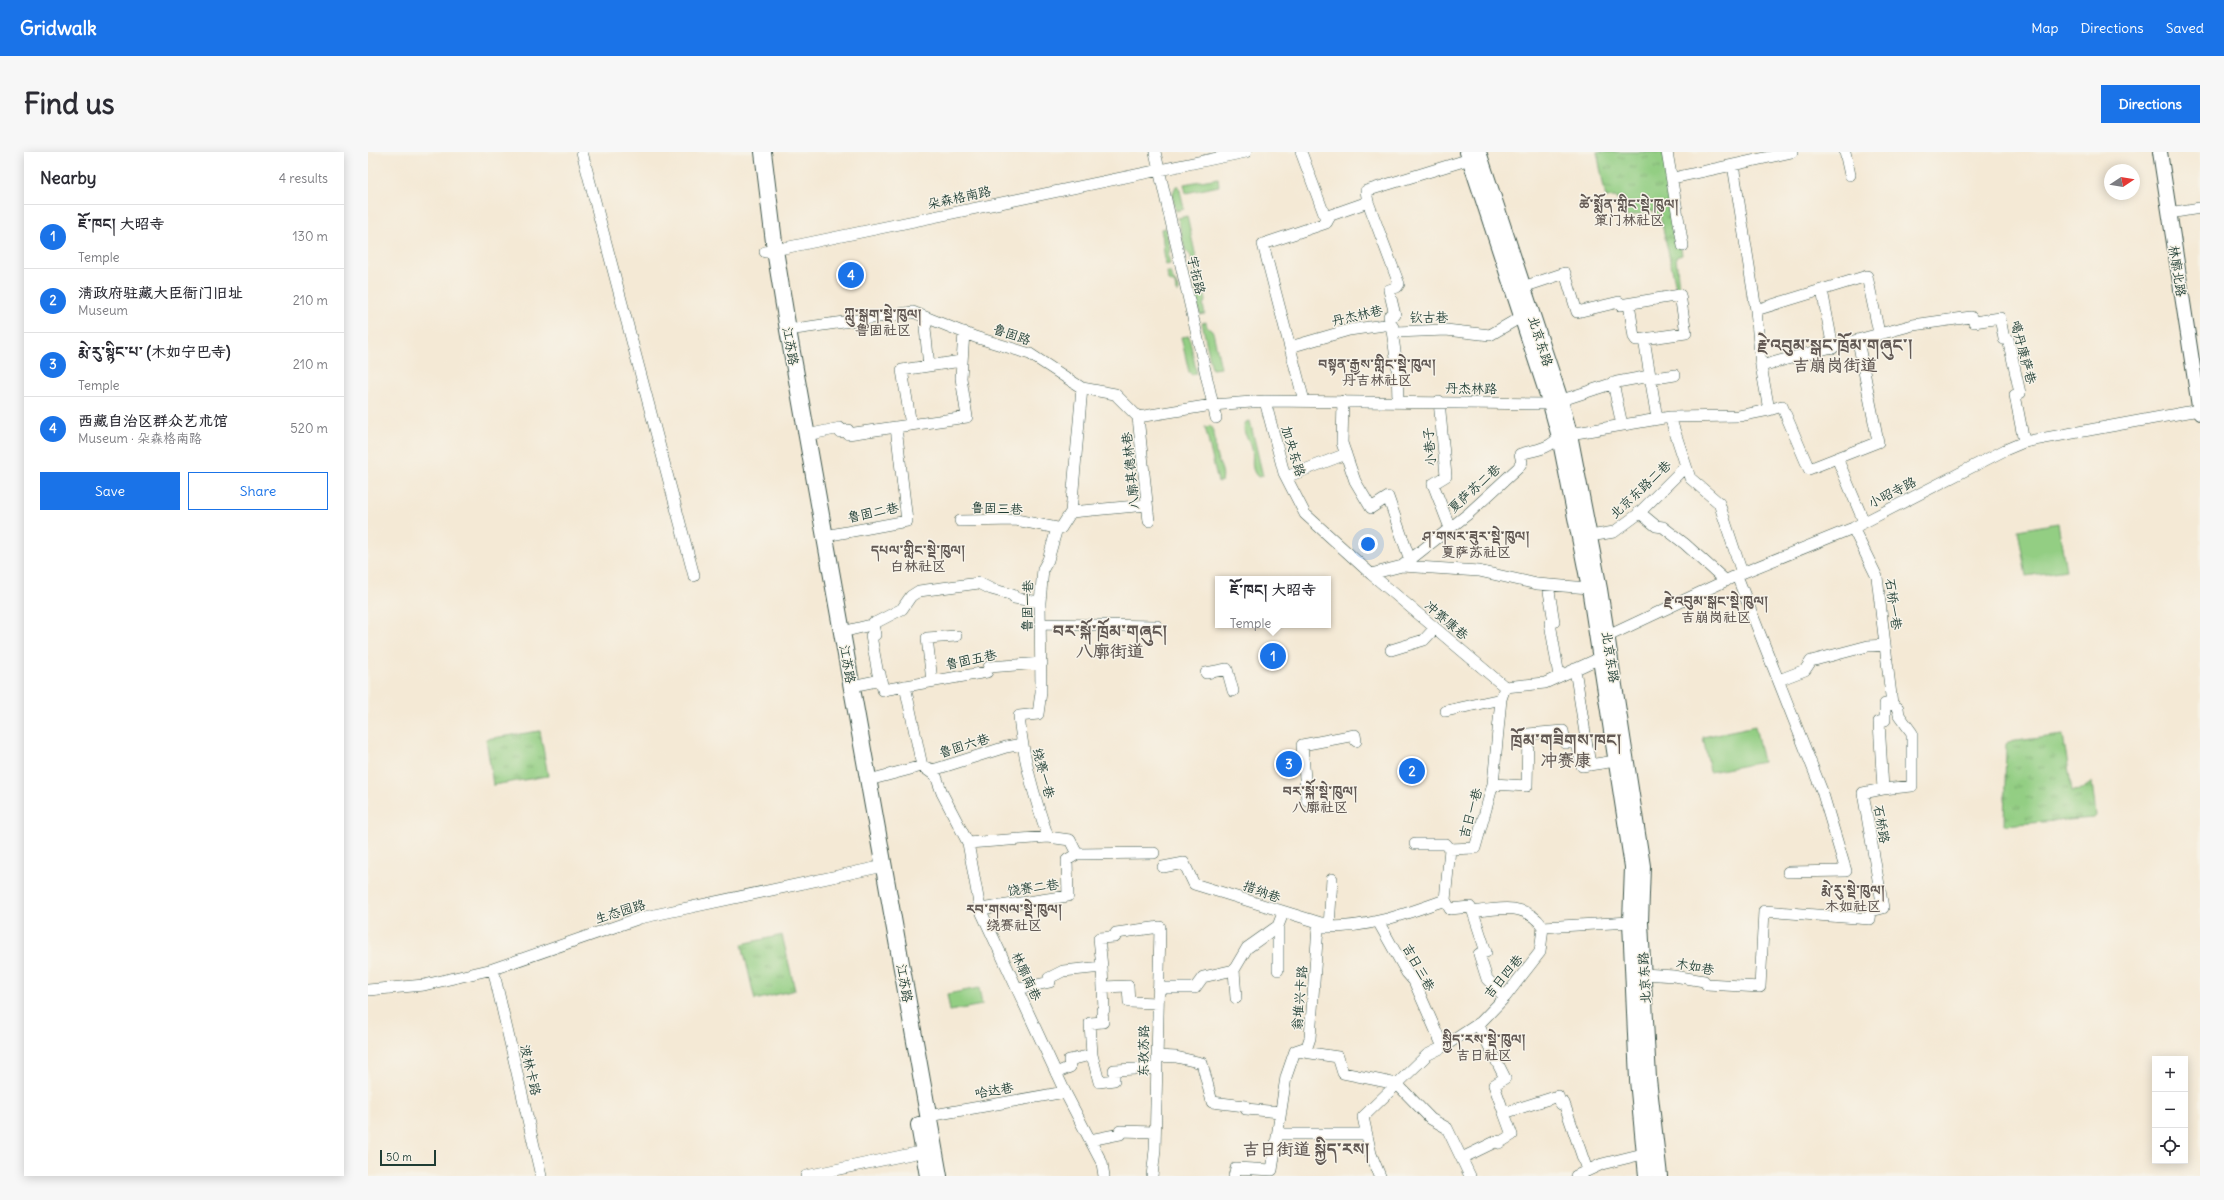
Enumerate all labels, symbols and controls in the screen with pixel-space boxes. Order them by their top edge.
text: Gridwalk [20,16,97,40]
text: Map [2031,19,2058,37]
text: Directions [2080,19,2144,37]
text: Saved [2166,19,2204,37]
button: Directions [2101,85,2200,123]
text: Find us [24,86,115,122]
north arrow [2104,164,2140,200]
text: Nearby [40,167,96,189]
text: 4 results [279,170,328,187]
street label: 朵森格南路 [926,182,993,213]
district label: ཚེ་སྨོན་གླིང་སྡེ་ཁུལ། 策门林社区 [1579,193,1679,229]
text: ཇོ་ཁང། 大昭寺 [78,214,165,233]
text: 1 [50,228,56,245]
text: 130 m [292,228,328,245]
street label: 林廓北路 [2165,244,2190,298]
text: Temple [78,249,120,266]
street label: 宇拓路 [1184,254,1209,296]
pin: 4 [838,260,864,290]
text: 清政府驻藏大臣衙门旧址 [78,283,243,302]
text: 2 [49,292,57,309]
text: 210 m [293,292,328,309]
street label: 丹杰林巷 [1330,301,1384,330]
text: Museum [78,302,128,319]
district label: ཀླུ་སྒུག་སྡེ་ཁུལ། 鲁固社区 [844,303,922,339]
street label: 钦古巷 [1409,309,1449,326]
street label: 北京东路 [1524,314,1557,369]
street label: 噶丹康萨巷 [2007,319,2040,386]
street label: 鲁固路 [991,320,1033,349]
street label: 江苏路 [779,325,802,367]
district label: རྗེ་འབུམ་སྒང་ཁྲོམ་གཞུང་། 吉崩岗街道 [1757,331,1913,376]
text: རྨེ་རུ་སྙིང་པ་ (木如宁巴寺) [78,342,231,361]
district label: བསྟན་རྒྱས་གླིང་སྡེ་ཁུལ། 丹吉林社区 [1318,353,1436,389]
text: 3 [49,356,57,373]
text: 210 m [293,356,328,373]
text: Temple [78,377,120,394]
street label: 丹杰林路 [1445,380,1497,397]
text: 西藏自治区群众艺术馆 [78,411,228,430]
text: 4 [49,420,57,437]
text: 520 m [290,420,328,437]
street label: 加央东路 [1278,424,1309,479]
street label: 小巷子 [1419,427,1440,467]
text: Museum · 朵森格南路 [78,430,202,447]
street label: 八廓其德林巷 [1118,431,1143,511]
street label: 北京东路二巷 [1606,457,1675,522]
street label: 夏萨苏二巷 [1444,460,1504,516]
button: Save [40,472,180,510]
button: Share [188,472,328,510]
street label: 小昭寺路 [1865,473,1919,512]
street label: 鲁固二巷 [846,499,900,526]
street label: 鲁固三巷 [971,499,1023,518]
district label: ཤ་གསར་ཟུར་སྡེ་ཁུལ། 夏萨苏社区 [1421,525,1530,561]
your location [1358,534,1378,554]
district label: དཔལ་གླིང་སྡེ་ཁུལ། 白林社区 [871,539,965,575]
popup [1215,576,1331,628]
street label: 石桥一巷 [1881,577,1906,631]
street label: 鲁固一巷 [1019,580,1036,632]
text: ཇོ་ཁང། 大昭寺 [1230,580,1316,599]
district label: རྗེ་འབུམ་སྒང་སྡེ་ཁུལ། 吉崩岗社区 [1664,590,1768,626]
street label: 冲赛康巷 [1421,597,1472,644]
text: Temple [1230,615,1271,632]
district label: བར་སྐོ་ཁྲོམ་གཞུང། 八廓街道 [1053,617,1167,662]
street label: 北京东路 [1598,630,1623,684]
pin: 1 [1260,641,1286,671]
street label: 江苏路 [836,643,859,685]
street label: 鲁固五巷 [944,646,998,673]
district label: ཁྲོམ་གཟིགས་ཁང། 冲赛康 [1510,726,1622,771]
street label: 鲁固六巷 [937,730,992,761]
street label: 绕赛一巷 [1029,746,1058,800]
pin: 3 [1276,749,1302,779]
pin: 2 [1399,756,1425,786]
district label: བར་སྐོ་སྡེ་ཁུལ། 八廓社区 [1283,778,1357,816]
street label: 吉日一巷 [1455,786,1486,840]
street label: 石桥路 [1870,803,1893,845]
street label: 饶赛二巷 [1006,875,1060,900]
street label: 措纳巷 [1241,877,1283,906]
district label: རྨེ་རུ་སྡེ་ཁུལ། 木如社区 [1821,879,1885,915]
street label: 生态园路 [593,896,648,927]
district label: རབ་གསལ་སྡེ་ཁུལ། 绕赛社区 [966,898,1062,934]
street label: 吉日三巷 [1399,940,1439,994]
street label: 林廓南巷 [1008,949,1045,1003]
street label: 吉日四巷 [1480,951,1527,1002]
street label: 北京东路 [1635,952,1654,1004]
street label: 木如巷 [1674,954,1716,979]
street label: 江苏路 [893,962,916,1004]
street label: 翁堆兴卡路 [1288,965,1311,1031]
street label: 东孜苏路 [1135,1025,1152,1077]
district label: སྐྱིད་རས་སྡེ་ཁུལ། 吉日社区 [1442,1028,1526,1064]
street label: 波林卡路 [516,1043,545,1097]
map controls [2152,1056,2188,1164]
button: + [2152,1056,2188,1092]
street label: 哈达巷 [973,1079,1015,1102]
button: − [2152,1092,2188,1128]
button: locate [2152,1128,2188,1164]
district label: 吉日街道 སྐྱིད་རས། [1243,1136,1369,1165]
scale bar [380,1148,436,1167]
text: 50 m [386,1150,412,1164]

